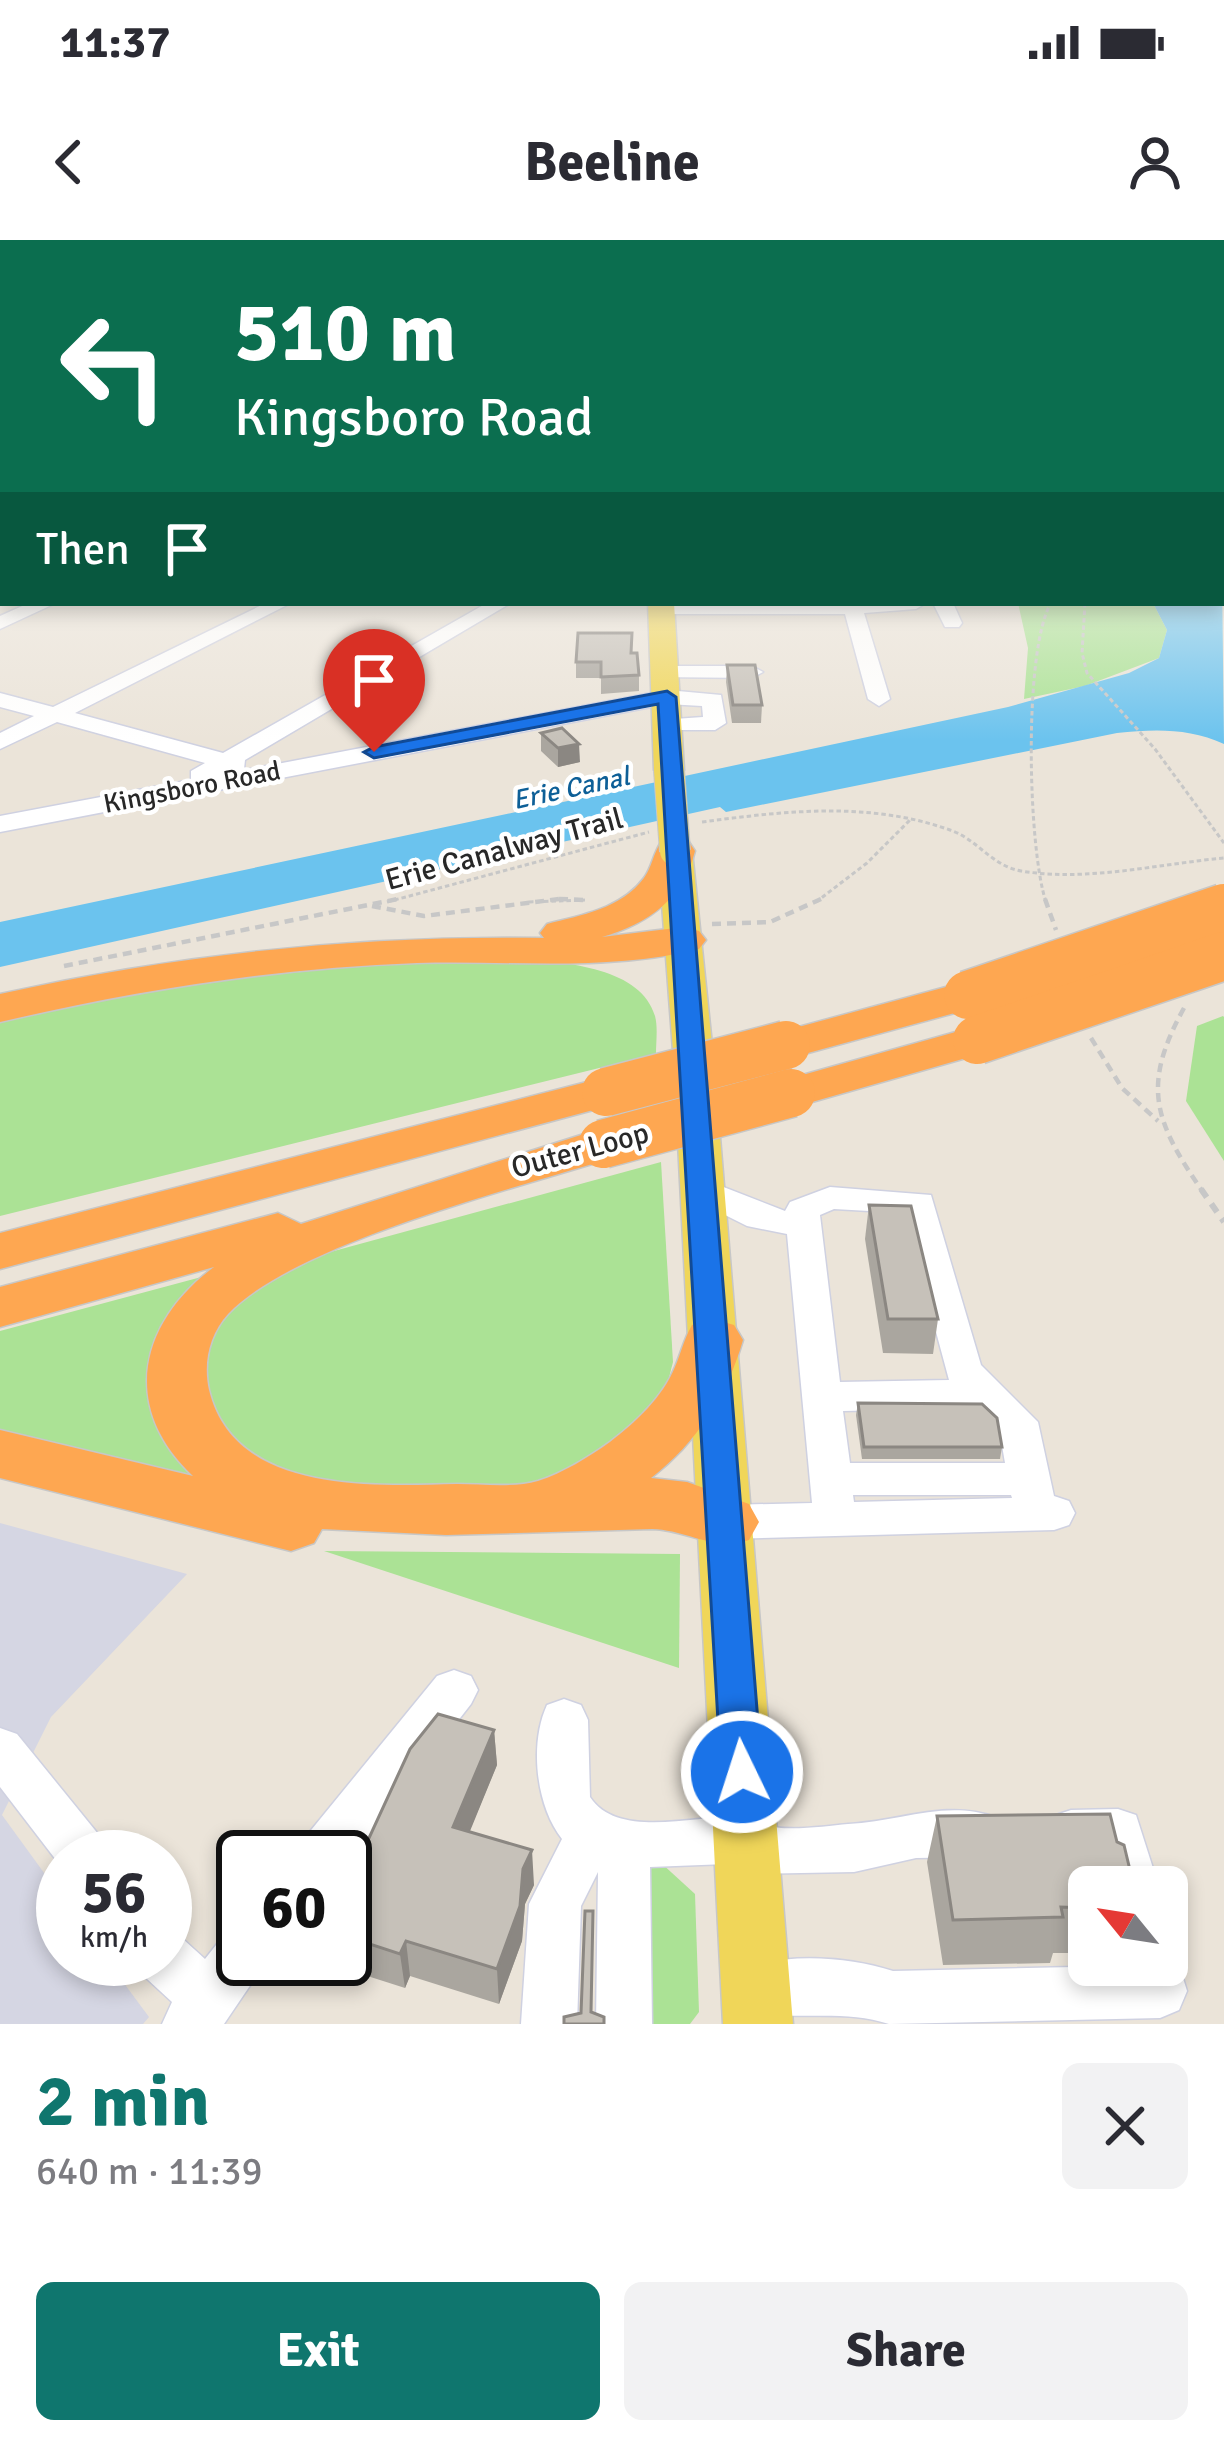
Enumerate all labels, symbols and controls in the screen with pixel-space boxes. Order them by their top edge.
text: 11:37 [60,15,170,70]
icon: back [36,129,102,195]
text: Beeline [524,129,700,196]
icon: person [1122,129,1188,195]
text: 510 m [234,281,456,385]
icon: left [36,288,192,444]
text: Kingsboro Road [234,384,593,451]
icon: arrive [154,516,220,582]
text: Then [36,522,130,577]
pin [323,629,425,752]
icon: arrive [341,647,407,713]
street label: Kingsboro Road [101,754,283,821]
water label: Erie Canal [510,760,635,817]
street label: Erie Canalway Trail [381,800,627,899]
street label: Outer Loop [507,1114,653,1187]
position arrow [679,1709,805,1835]
speed limit sign: 60 [216,1830,372,1986]
text: 56 [82,1856,146,1930]
north arrow [1068,1866,1188,1986]
map controls [1068,1866,1188,1986]
text: km/h [80,1919,148,1956]
text: 2 min [36,2057,210,2146]
button: close [1062,2063,1188,2189]
text: 640 m · 11:39 [36,2147,263,2195]
button: Exit [36,2282,600,2420]
button: Share [624,2282,1188,2420]

